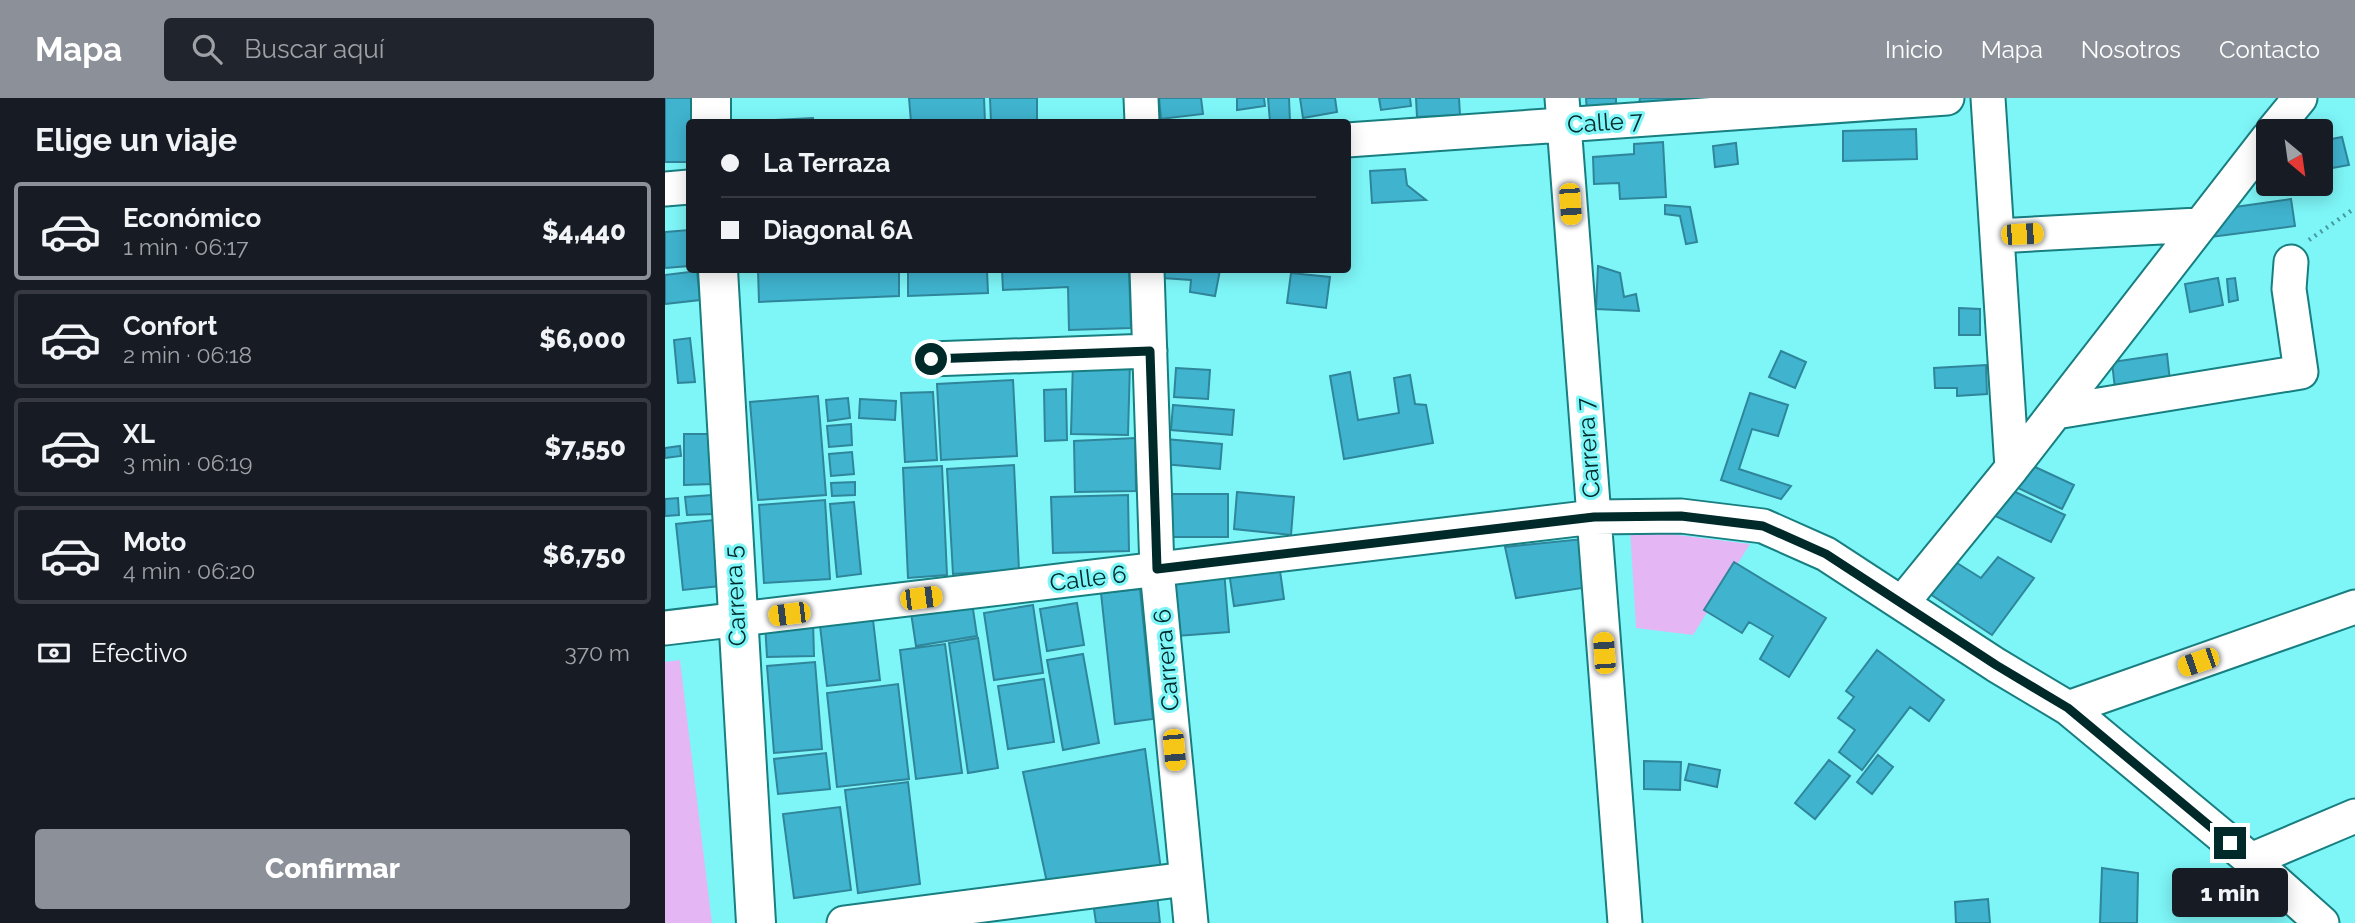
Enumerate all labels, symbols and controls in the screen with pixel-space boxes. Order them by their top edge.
search box [164,18,654,81]
text: Mapa [35,30,122,69]
icon: search [188,30,226,68]
text: Buscar aquí [244,34,384,64]
text: Inicio [1885,35,1943,64]
text: Mapa [1981,35,2043,64]
text: Nosotros [2081,35,2181,64]
text: Contacto [2219,35,2320,64]
street label: Calle 7 [1566,105,1644,139]
north arrow [2256,119,2333,196]
map controls [2256,119,2333,196]
text: Elige un viaje [35,121,237,158]
text: La Terraza [763,148,890,178]
car [1559,182,1582,226]
icon: car [39,200,102,263]
text: Económico [123,203,261,233]
text: Diagonal 6A [763,215,913,245]
text: $4,440 [542,216,626,246]
car [2001,222,2044,246]
text: 1 min · 06:17 [123,233,249,260]
icon: car [39,308,102,371]
text: Confort [123,311,217,341]
text: $6,000 [539,324,626,354]
text: 2 min · 06:18 [123,341,252,368]
route start [915,343,947,375]
street label: Carrera 7 [1570,397,1606,499]
icon: car [39,416,102,479]
text: XL [123,419,155,449]
text: $7,550 [544,432,626,462]
text: 3 min · 06:19 [123,449,252,476]
icon: car [39,524,102,587]
text: Moto [123,527,186,557]
text: $6,750 [543,540,626,570]
street label: Carrera 5 [718,545,752,647]
text: 4 min · 06:20 [123,557,255,584]
street label: Calle 6 [1048,559,1128,597]
car [899,585,944,611]
car [767,601,812,627]
street label: Carrera 6 [1147,608,1185,712]
car [1593,631,1616,675]
icon: cash [35,634,73,672]
text: Efectivo [91,638,188,668]
text: 370 m [565,639,630,666]
car [2175,645,2222,679]
car [1162,728,1187,772]
route end [2214,827,2246,859]
button: Confirmar [35,829,630,909]
callout: 1 min [2172,868,2288,916]
text: 1 min [2200,879,2260,906]

